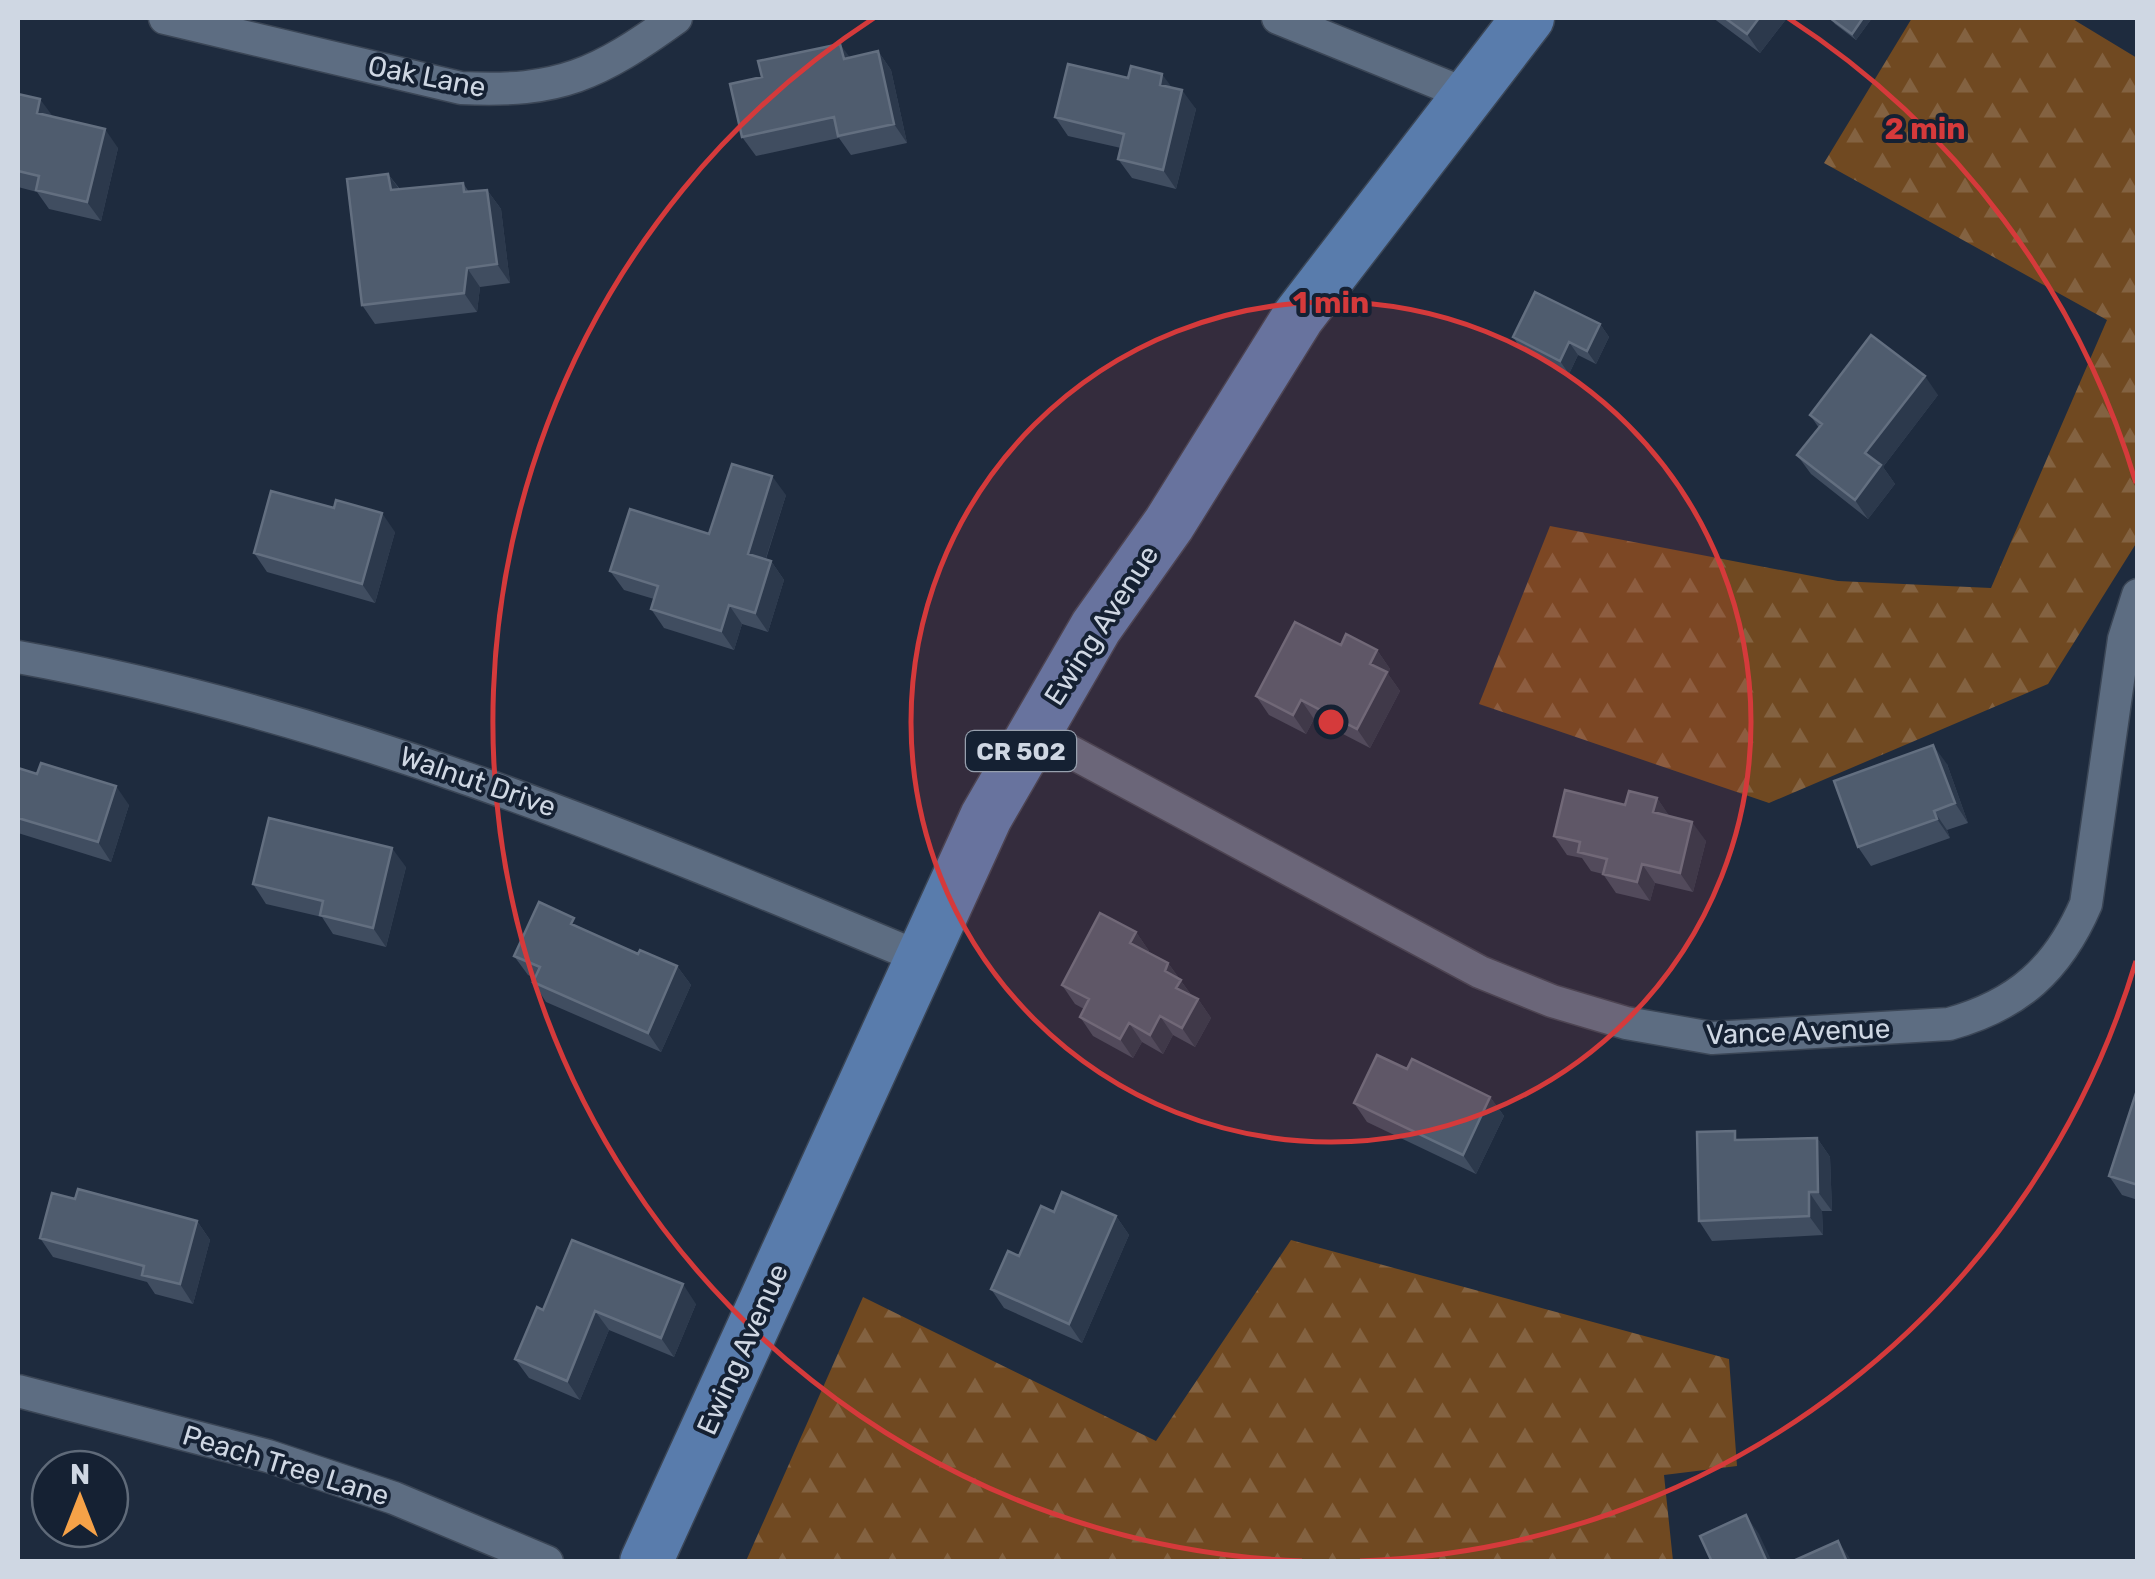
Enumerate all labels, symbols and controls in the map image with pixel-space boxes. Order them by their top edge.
street label: Oak Lane [365,49,489,104]
text: 2 min [1884,111,1966,147]
text: 1 min [1293,285,1369,321]
street label: Ewing Avenue [1038,539,1165,711]
centre of rings [1313,704,1349,740]
road number: CR 502 [966,731,1076,771]
street label: Walnut Drive [395,739,560,824]
street label: Vance Avenue [1705,1012,1891,1051]
street label: Ewing Avenue [690,1259,795,1440]
street label: Peach Tree Lane [179,1418,393,1513]
north arrow [30,1449,130,1549]
text: N [70,1458,90,1491]

